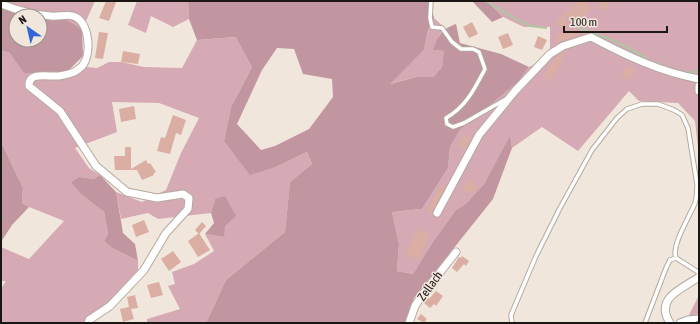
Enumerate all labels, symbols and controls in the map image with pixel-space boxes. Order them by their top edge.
north arrow [8,8,48,48]
scale bar [564,8,667,34]
text: N [16,13,28,27]
text: 100 m [570,15,597,29]
street label: Zellach [415,269,445,303]

